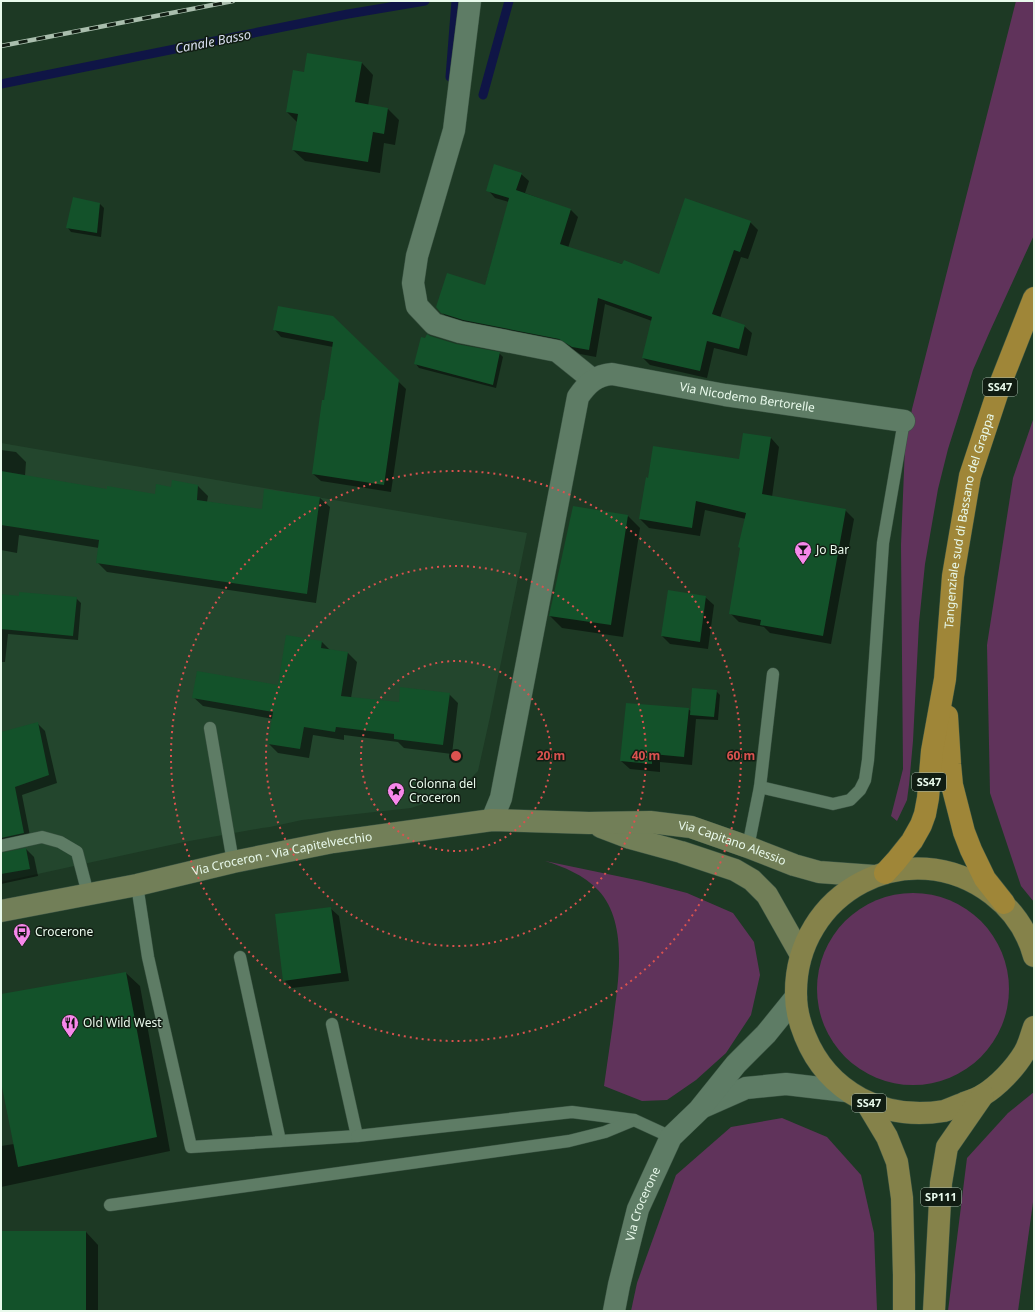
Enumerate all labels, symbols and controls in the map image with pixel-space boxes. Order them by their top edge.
water label: Canale Basso [174,25,252,57]
street label: Via Nicodemo Bertorelle [678,378,816,416]
road number: SS47 [983,378,1017,396]
street label: Tangenziale sud di Bassano del Grappa [940,411,998,629]
bar icon: Jo Bar [793,540,813,565]
place label: Jo Bar [815,541,849,558]
text: 20 m [537,747,565,764]
text: 40 m [632,747,660,764]
text: 60 m [727,747,755,764]
centre of rings [449,749,463,763]
road number: SS47 [912,773,946,791]
place label: Colonna del Croceron [409,775,476,806]
place icon: Colonna del Croceron [386,781,406,806]
street label: Via Capitano Alessio [677,817,789,869]
street label: Via Croceron - Via Capitelvecchio [190,828,373,880]
bus stop icon: Crocerone [12,922,32,947]
place label: Crocerone [35,923,93,940]
restaurant icon: Old Wild West [60,1013,80,1038]
place label: Old Wild West [83,1014,162,1031]
road number: SS47 [852,1094,886,1112]
street label: Via Crocerone [621,1164,664,1243]
road number: SP111 [921,1188,961,1206]

